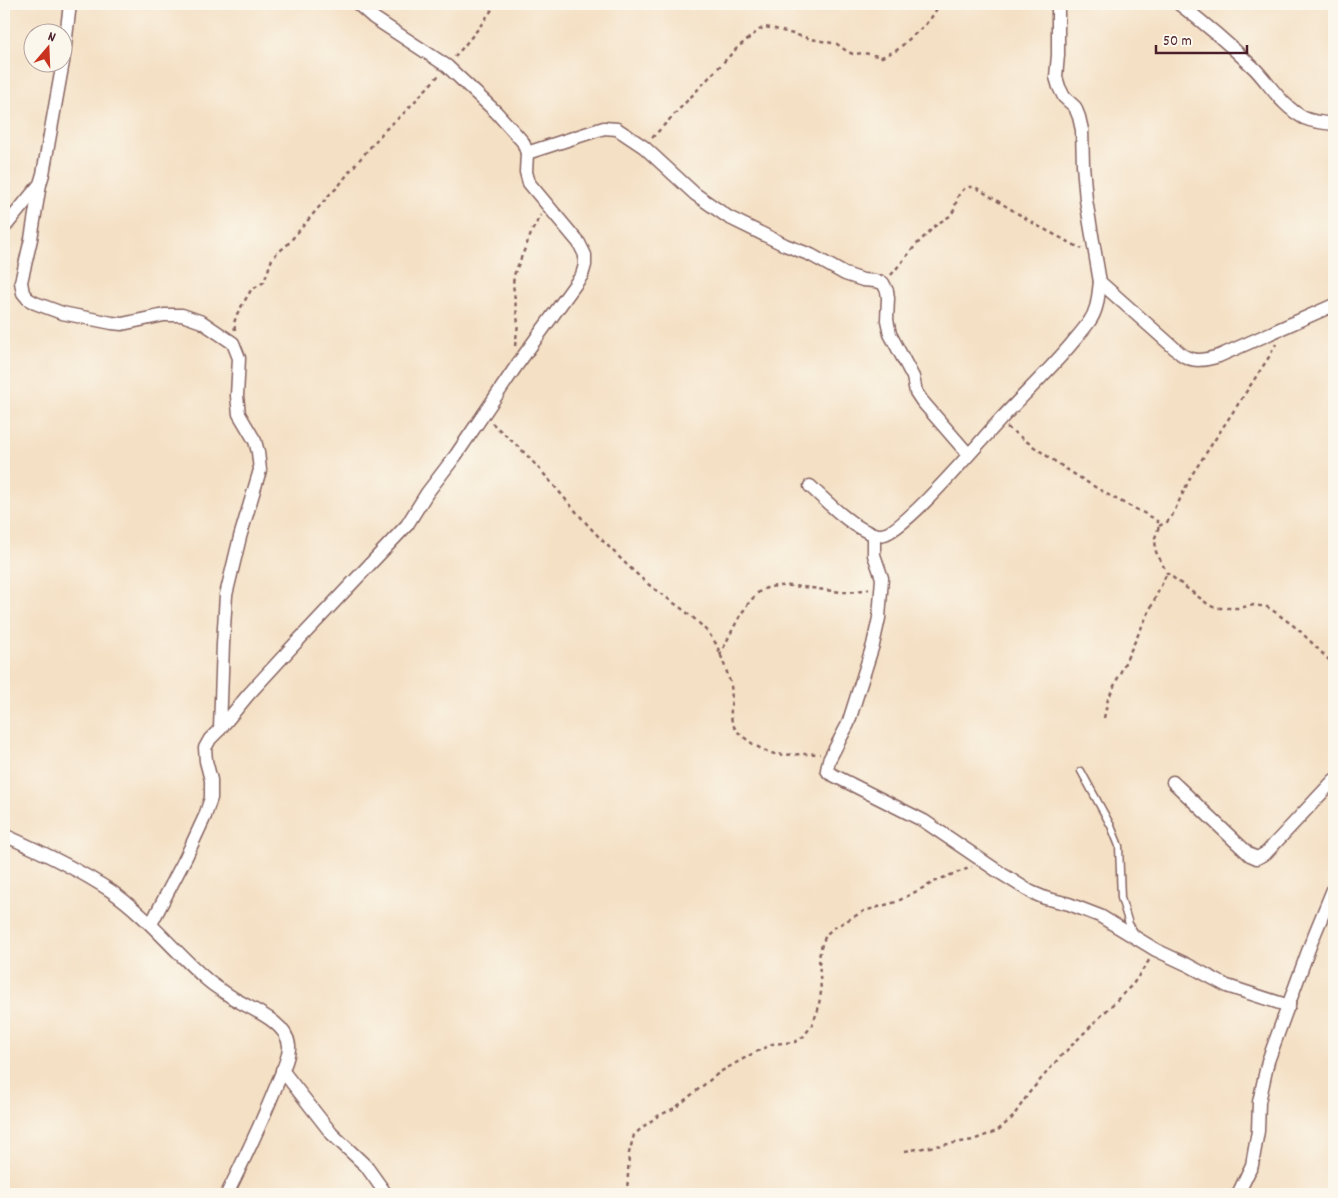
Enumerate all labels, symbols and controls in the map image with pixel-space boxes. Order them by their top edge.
north arrow [22,22,72,72]
scale bar [1156,22,1247,54]
text: N [45,27,58,48]
text: 50 m [1163,31,1192,53]

